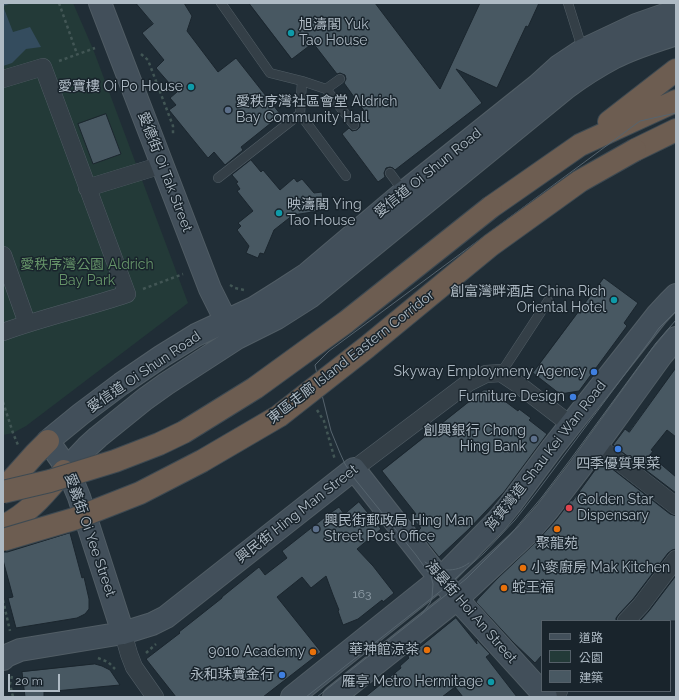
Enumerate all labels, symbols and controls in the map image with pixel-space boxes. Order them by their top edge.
place label: 旭濤閣 Yuk Tao House [299,17,369,50]
marker: 旭濤閣 Yuk Tao House [286,28,296,38]
place label: 愛寶樓 Oi Po House [58,79,183,95]
marker: 愛寶樓 Oi Po House [186,82,196,92]
place label: 愛秩序灣社區會堂 Aldrich Bay Community Hall [236,94,397,126]
marker: 愛秩序灣社區會堂 Aldrich Bay Community Hall [223,105,233,115]
street label: 愛德街 Oi Tak Street [134,110,196,234]
street label: 愛信道 Oi Shun Road [371,125,485,221]
place label: 映濤閣 Ying Tao House [287,197,362,230]
marker: 映濤閣 Ying Tao House [274,208,284,218]
park label: 愛秩序灣公園 Aldrich Bay Park [20,257,154,290]
place label: 創富灣畔酒店 China Rich Oriental Hotel [450,284,606,316]
street label: 東區走廊 Island Eastern Corridor [264,287,438,427]
marker: 創富灣畔酒店 China Rich Oriental Hotel [609,295,619,305]
street label: 愛信道 Oi Shun Road [84,328,204,416]
place label: Skyway Employmeny Agency [394,364,586,380]
marker: Skyway Employmeny Agency [589,367,599,377]
street label: 筲箕灣道 Shau Kei Wan Road [482,378,610,534]
place label: Furniture Design [458,389,565,405]
marker: Furniture Design [568,392,578,402]
place label: 創興銀行 Chong Hing Bank [424,423,526,456]
marker: 創興銀行 Chong Hing Bank [529,434,539,444]
marker: 四季優質果菜 [613,444,623,454]
place label: 四季優質果菜 [576,456,660,472]
street label: 興民街 Hing Man Street [233,461,361,567]
street label: 愛義街 Oi Yee Street [61,471,119,599]
place label: Golden Star Dispensary [577,492,653,524]
marker: Golden Star Dispensary [564,503,574,513]
place label: 興民街郵政局 Hing Man Street Post Office [324,513,473,546]
marker: 興民街郵政局 Hing Man Street Post Office [311,524,321,534]
marker: 聚龍苑 [552,524,562,534]
place label: 聚龍苑 [536,536,578,552]
street label: 海晏街 Hoi An Street [422,557,520,667]
place label: 小麥廚房 Mak Kitchen [531,560,670,576]
marker: 小麥廚房 Mak Kitchen [518,563,528,573]
place label: 蛇王福 [512,580,554,596]
marker: 蛇王福 [499,583,509,593]
house number: 163 [353,587,371,601]
legend [541,620,671,692]
text: 道路 [579,631,603,645]
place label: 華神館涼茶 [349,642,419,658]
place label: 9010 Academy [208,644,305,660]
marker: 華神館涼茶 [422,645,432,655]
marker: 9010 Academy [308,647,318,657]
text: 公園 [579,651,603,665]
scale bar [10,666,62,692]
place label: 永和珠寶金行 [190,667,274,683]
marker: 永和珠寶金行 [277,670,287,680]
text: 建築 [579,671,603,685]
text: 20 m [15,674,43,688]
place label: 雁亭 Metro Hermitage [341,674,483,690]
marker: 雁亭 Metro Hermitage [486,677,496,687]

